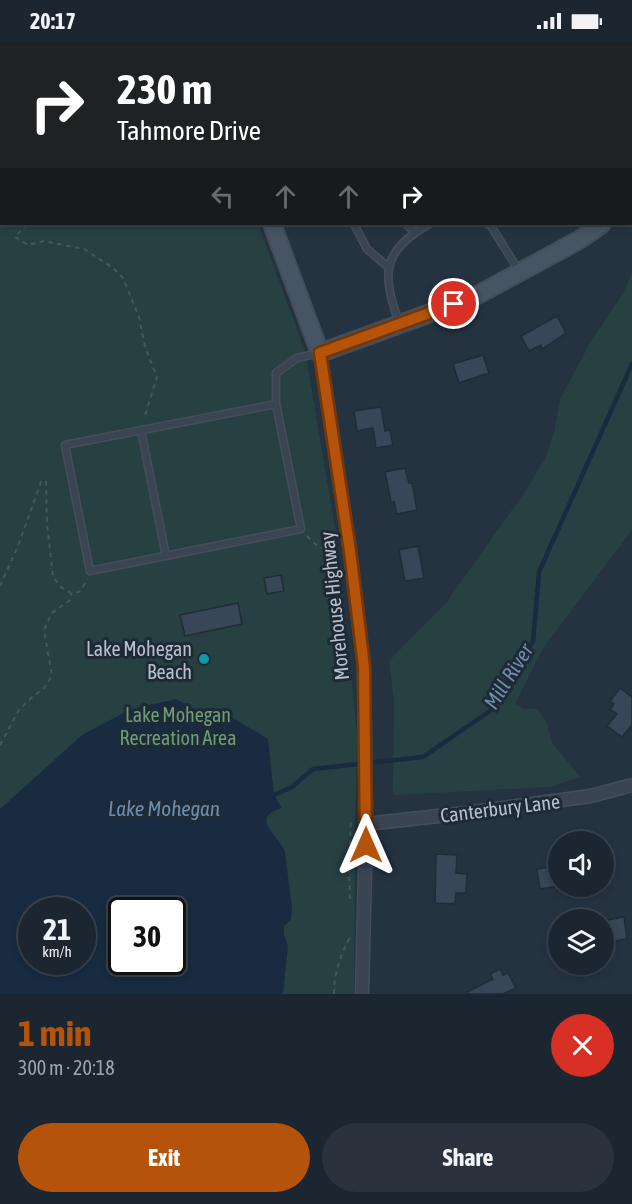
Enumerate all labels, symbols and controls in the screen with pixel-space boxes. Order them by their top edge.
text: 20:17 [30,8,76,34]
text: 230 m [117,65,212,113]
icon: right [18,66,96,144]
text: Tahmore Drive [117,115,261,146]
icon: left [206,180,239,213]
icon: ahead [269,180,302,213]
icon: ahead [332,180,365,213]
icon: right [395,180,428,213]
pin [428,278,479,329]
icon: arrive [437,287,470,320]
street label: Morehouse Highway [315,531,353,681]
place label: Lake Mohegan Beach [86,637,192,683]
water label: Mill River [479,638,538,713]
marker: Lake Mohegan Beach [197,652,211,666]
park label: Lake Mohegan Recreation Area [120,703,236,749]
street label: Canterbury Lane [439,789,561,827]
water label: Lake Mohegan [108,796,220,820]
position arrow [334,813,398,877]
map controls [548,831,614,975]
button: sound [548,831,614,897]
speed limit sign: 30 [108,897,186,975]
button: layers [548,909,614,975]
text: 21 [43,912,71,946]
text: km/h [42,943,72,960]
text: 1 min [18,1012,92,1054]
button: close [551,1014,614,1077]
text: 300 m · 20:18 [18,1056,115,1079]
button: Exit [18,1123,310,1192]
button: Share [322,1123,614,1192]

